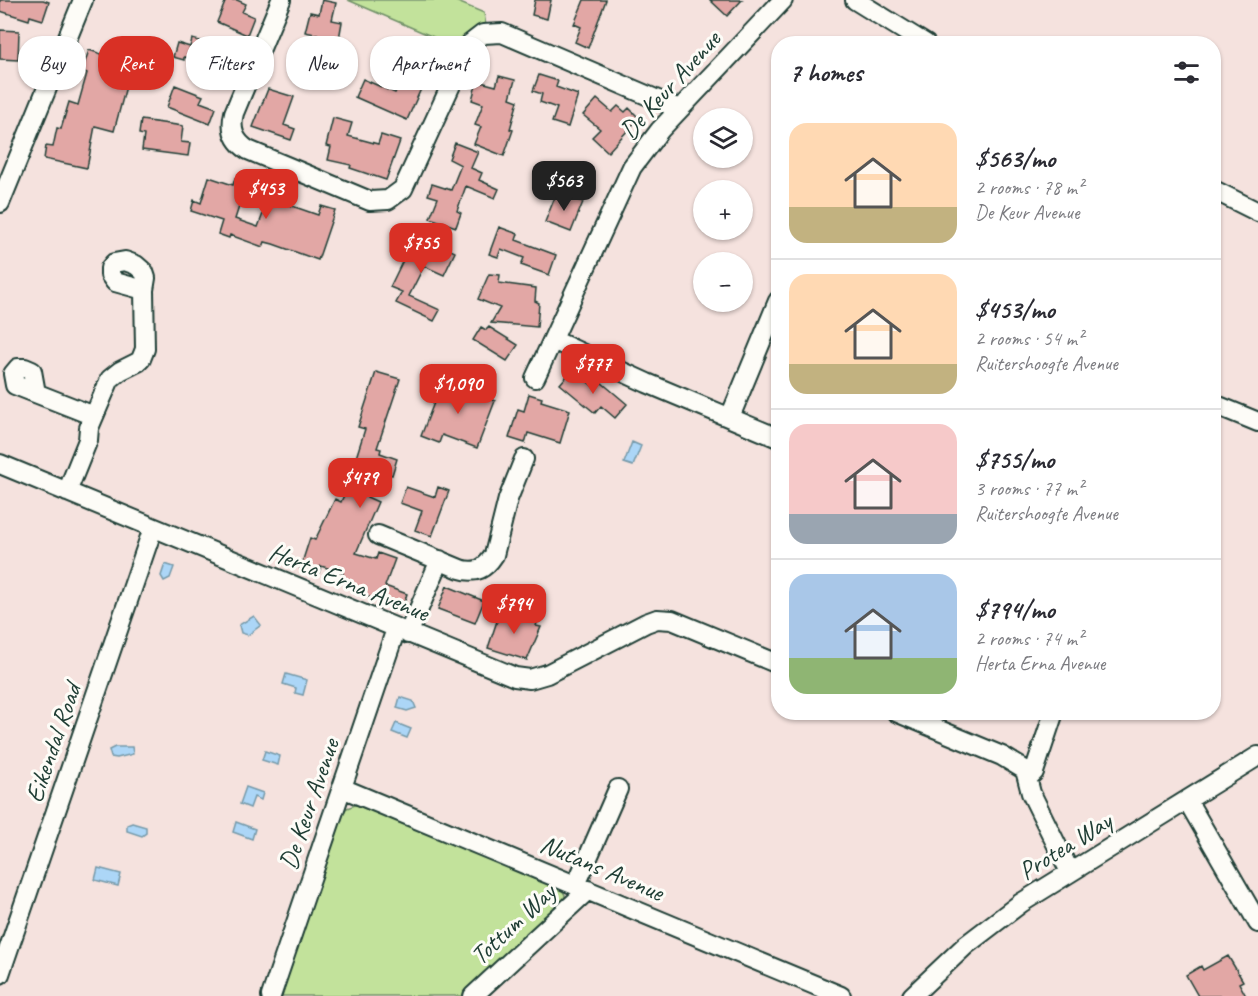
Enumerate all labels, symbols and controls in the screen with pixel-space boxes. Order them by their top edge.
street label: De Keur Avenue [612,22,729,146]
chip: Buy [18,36,86,90]
chip: Rent [98,36,174,90]
chip: Filters [186,36,274,90]
chip: New [286,36,358,90]
chip: Apartment [370,36,490,90]
text: 7 homes [789,56,862,89]
icon: filters [1170,56,1203,89]
map controls [693,108,753,312]
button: layers [693,108,753,168]
text: $563/mo [975,142,1055,175]
icon: home [837,147,909,219]
pin: $563 [528,161,600,212]
text: $563 [546,168,582,193]
pin: $453 [230,169,302,220]
text: 2 rooms · 78 m² [975,175,1083,200]
text: $453 [248,176,284,201]
button: + [693,180,753,240]
text: De Keur Avenue [975,200,1079,225]
pin: $755 [385,223,457,274]
text: $755 [403,230,439,255]
button: − [693,252,753,312]
text: $453/mo [975,293,1055,326]
icon: home [837,298,909,370]
text: 2 rooms · 54 m² [975,326,1083,351]
pin: $777 [557,344,629,395]
text: $777 [575,351,611,376]
text: Ruitershoogte Avenue [975,351,1118,376]
pin: $1,090 [409,364,507,415]
text: $1,090 [434,371,482,396]
text: $755/mo [975,443,1054,476]
icon: home [837,448,909,520]
pin: $479 [324,458,396,509]
text: $479 [342,465,378,490]
text: 3 rooms · 77 m² [975,476,1083,501]
text: Ruitershoogte Avenue [975,501,1118,526]
street label: Herta Erna Avenue [264,535,435,630]
pin: $794 [478,584,550,635]
text: $794 [496,591,532,616]
text: $794/mo [975,593,1055,626]
icon: home [837,598,909,670]
text: 2 rooms · 74 m² [975,626,1083,651]
text: Herta Erna Avenue [975,651,1105,676]
street label: Eikendal Road [17,676,90,807]
street label: De Keur Avenue [271,733,347,874]
street label: Protea Way [1012,803,1119,887]
street label: Nutans Avenue [535,827,670,909]
street label: Tottum Way [463,875,564,972]

